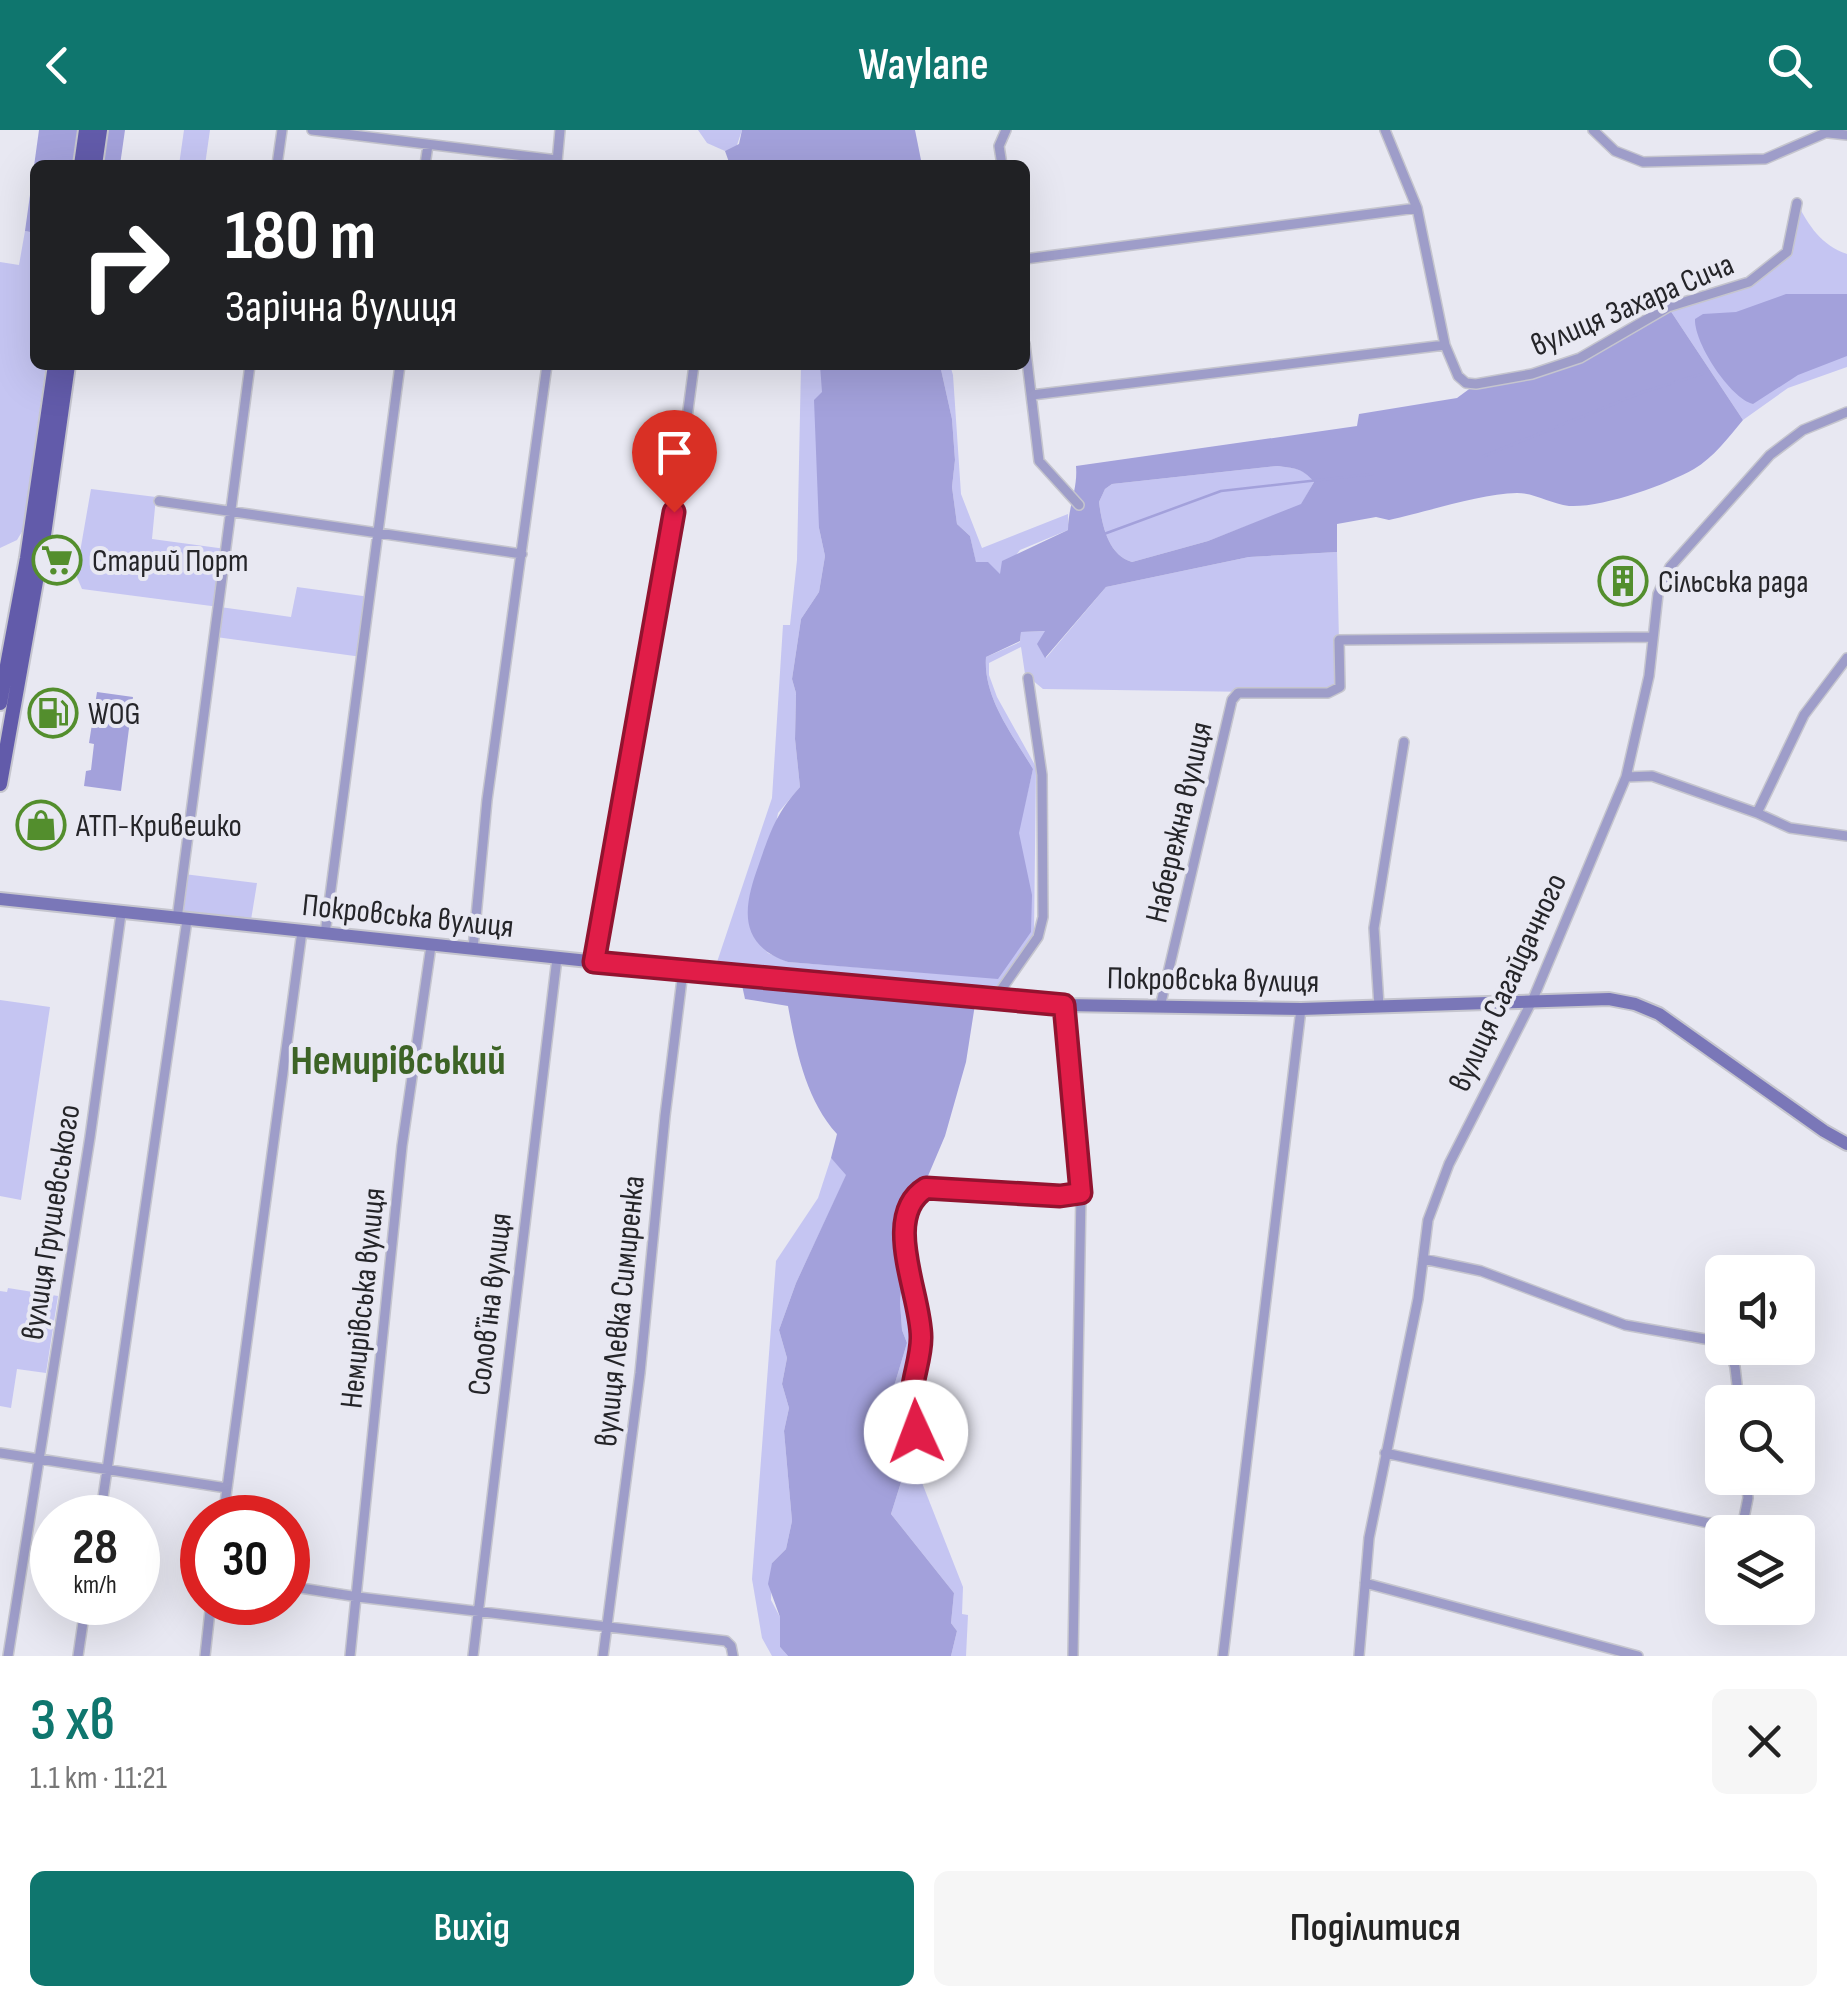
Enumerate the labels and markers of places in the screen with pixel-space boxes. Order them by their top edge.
pin [632,410,717,513]
supermarket icon: Старий Порт [31,534,83,586]
place label: Старий Порт [92,542,249,581]
building icon: Сільська рада [1597,555,1649,607]
place label: Сільська рада [1658,563,1809,602]
fuel station icon: WOG [27,687,79,739]
place label: WOG [88,695,140,734]
shop icon: АТП-Кривешко [15,799,67,851]
place label: АТП-Кривешко [75,807,242,846]

